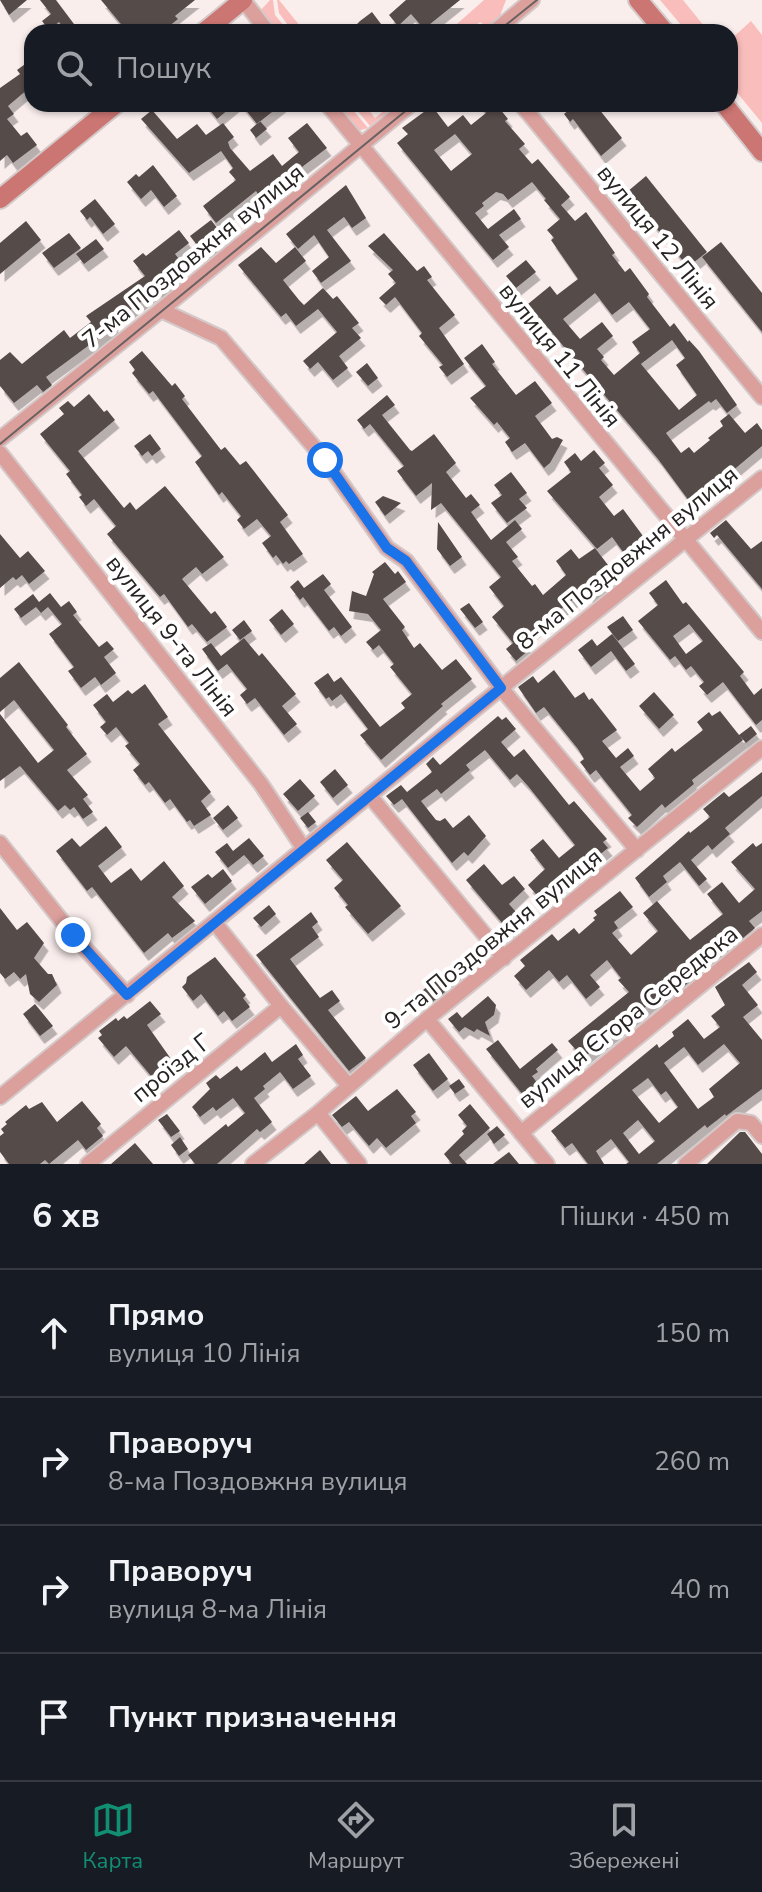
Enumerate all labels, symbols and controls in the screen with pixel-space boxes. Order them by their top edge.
search box [24,24,738,112]
icon: search [52,46,96,90]
text: Пошук [116,48,211,89]
street label: 7-ма Поздовжня вулиця [76,157,310,355]
street label: вулиця 12 Лінія [590,158,726,316]
street label: вулиця 11 Лінія [492,276,628,434]
route start [307,442,343,478]
street label: 8-ма Поздовжня вулиця [510,459,744,657]
street label: вулиця 9-та Лінія [99,549,245,723]
street label: 9-та Поздовжня вулиця [378,841,608,1037]
route end [55,917,91,953]
street label: вулиця Єгора Середюка [511,918,745,1116]
street label: проїзд Г [125,1026,217,1110]
text: 6 хв [32,1193,100,1239]
text: Пішки · 450 m [559,1199,730,1234]
text: Прямо [108,1295,205,1336]
icon: ahead [32,1311,76,1355]
text: 150 m [654,1316,730,1351]
text: вулиця 10 Лінія [108,1336,300,1371]
text: Праворуч [108,1423,253,1464]
icon: right [32,1439,76,1483]
text: 260 m [654,1444,730,1479]
text: 8-ма Поздовжня вулиця [108,1464,407,1499]
text: Праворуч [108,1551,253,1592]
icon: right [32,1567,76,1611]
text: 40 m [670,1572,730,1607]
text: вулиця 8-ма Лінія [108,1592,327,1627]
icon: arrive [32,1695,76,1739]
text: Пункт призначення [108,1697,397,1738]
tab: Карта [82,1798,143,1876]
tab: Маршрут [308,1798,404,1876]
tab: Збережені [569,1798,680,1876]

